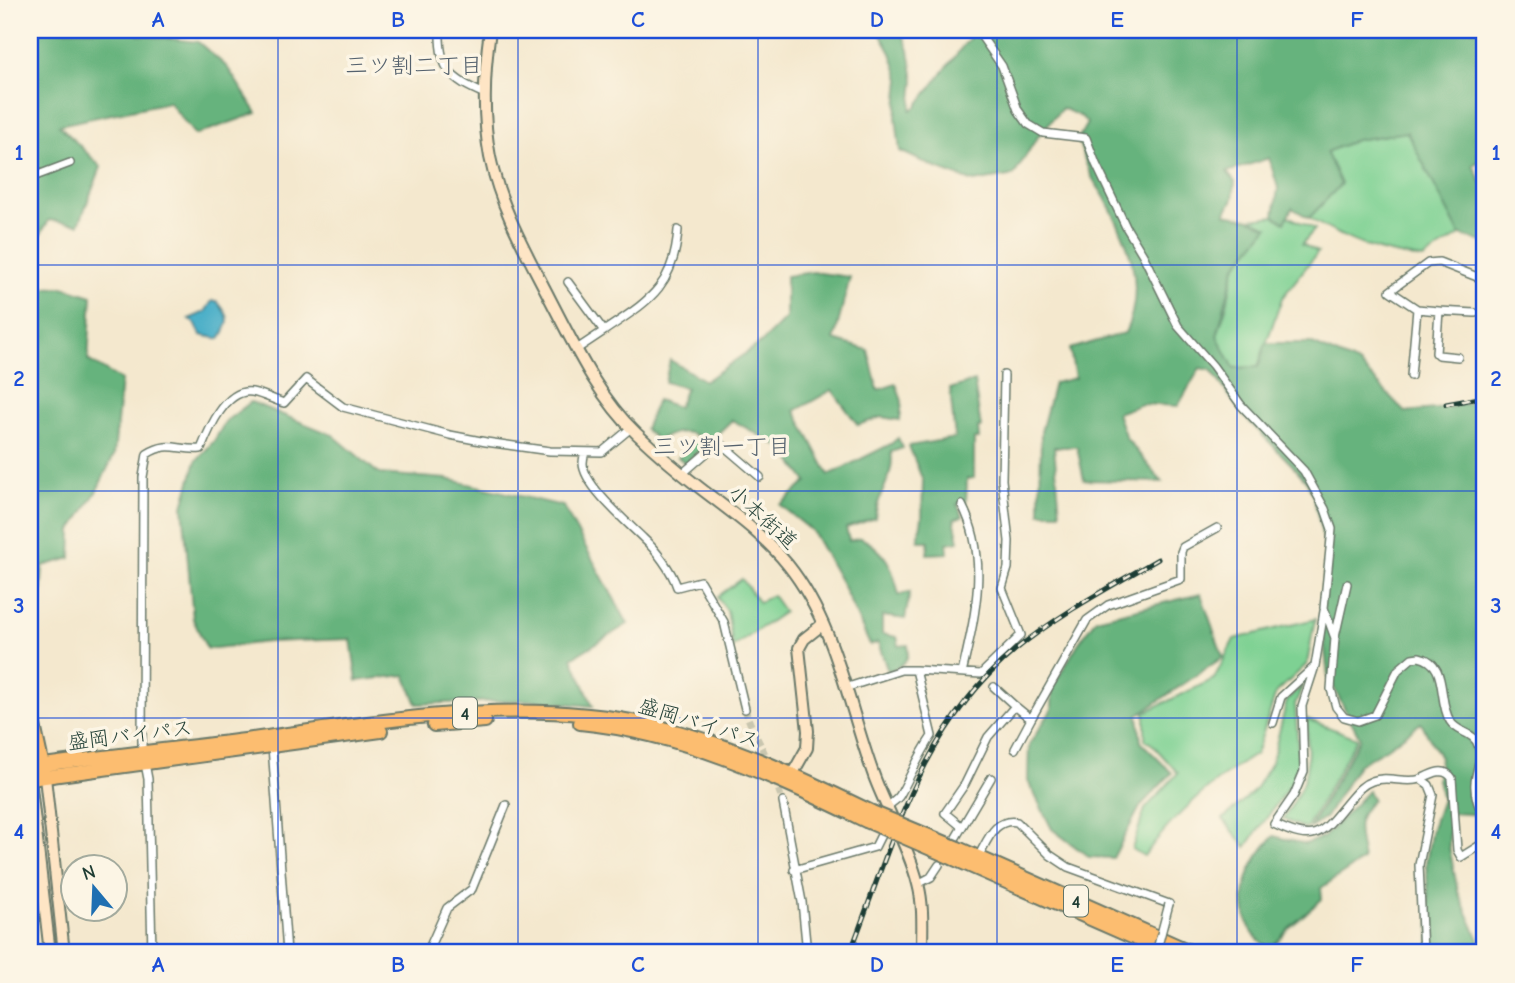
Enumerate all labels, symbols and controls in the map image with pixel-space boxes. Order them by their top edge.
text: A [152,6,165,33]
text: B [391,6,405,33]
text: C [631,6,645,33]
text: D [870,6,884,33]
text: E [1110,6,1124,33]
text: F [1350,6,1364,33]
district label: 三ツ割二丁目 [345,52,483,79]
text: 1 [14,139,24,166]
text: 1 [1491,139,1501,166]
text: 2 [13,365,25,392]
text: 2 [1490,365,1502,392]
district label: 三ツ割一丁目 [653,433,791,460]
street label: 小本街道 [724,480,802,554]
text: 3 [13,592,25,619]
text: 3 [1490,592,1502,619]
street label: 盛岡バイパス [635,693,763,753]
road number: 4 [453,698,477,728]
street label: 盛岡バイパス [66,715,194,755]
text: 4 [14,818,25,845]
text: 4 [1491,818,1502,845]
north arrow [60,853,130,923]
text: N [79,860,98,885]
road number: 4 [1064,886,1088,917]
text: A [152,951,165,978]
text: B [391,951,405,978]
text: C [631,951,645,978]
text: D [870,951,884,978]
text: E [1110,951,1124,978]
text: F [1350,951,1364,978]

